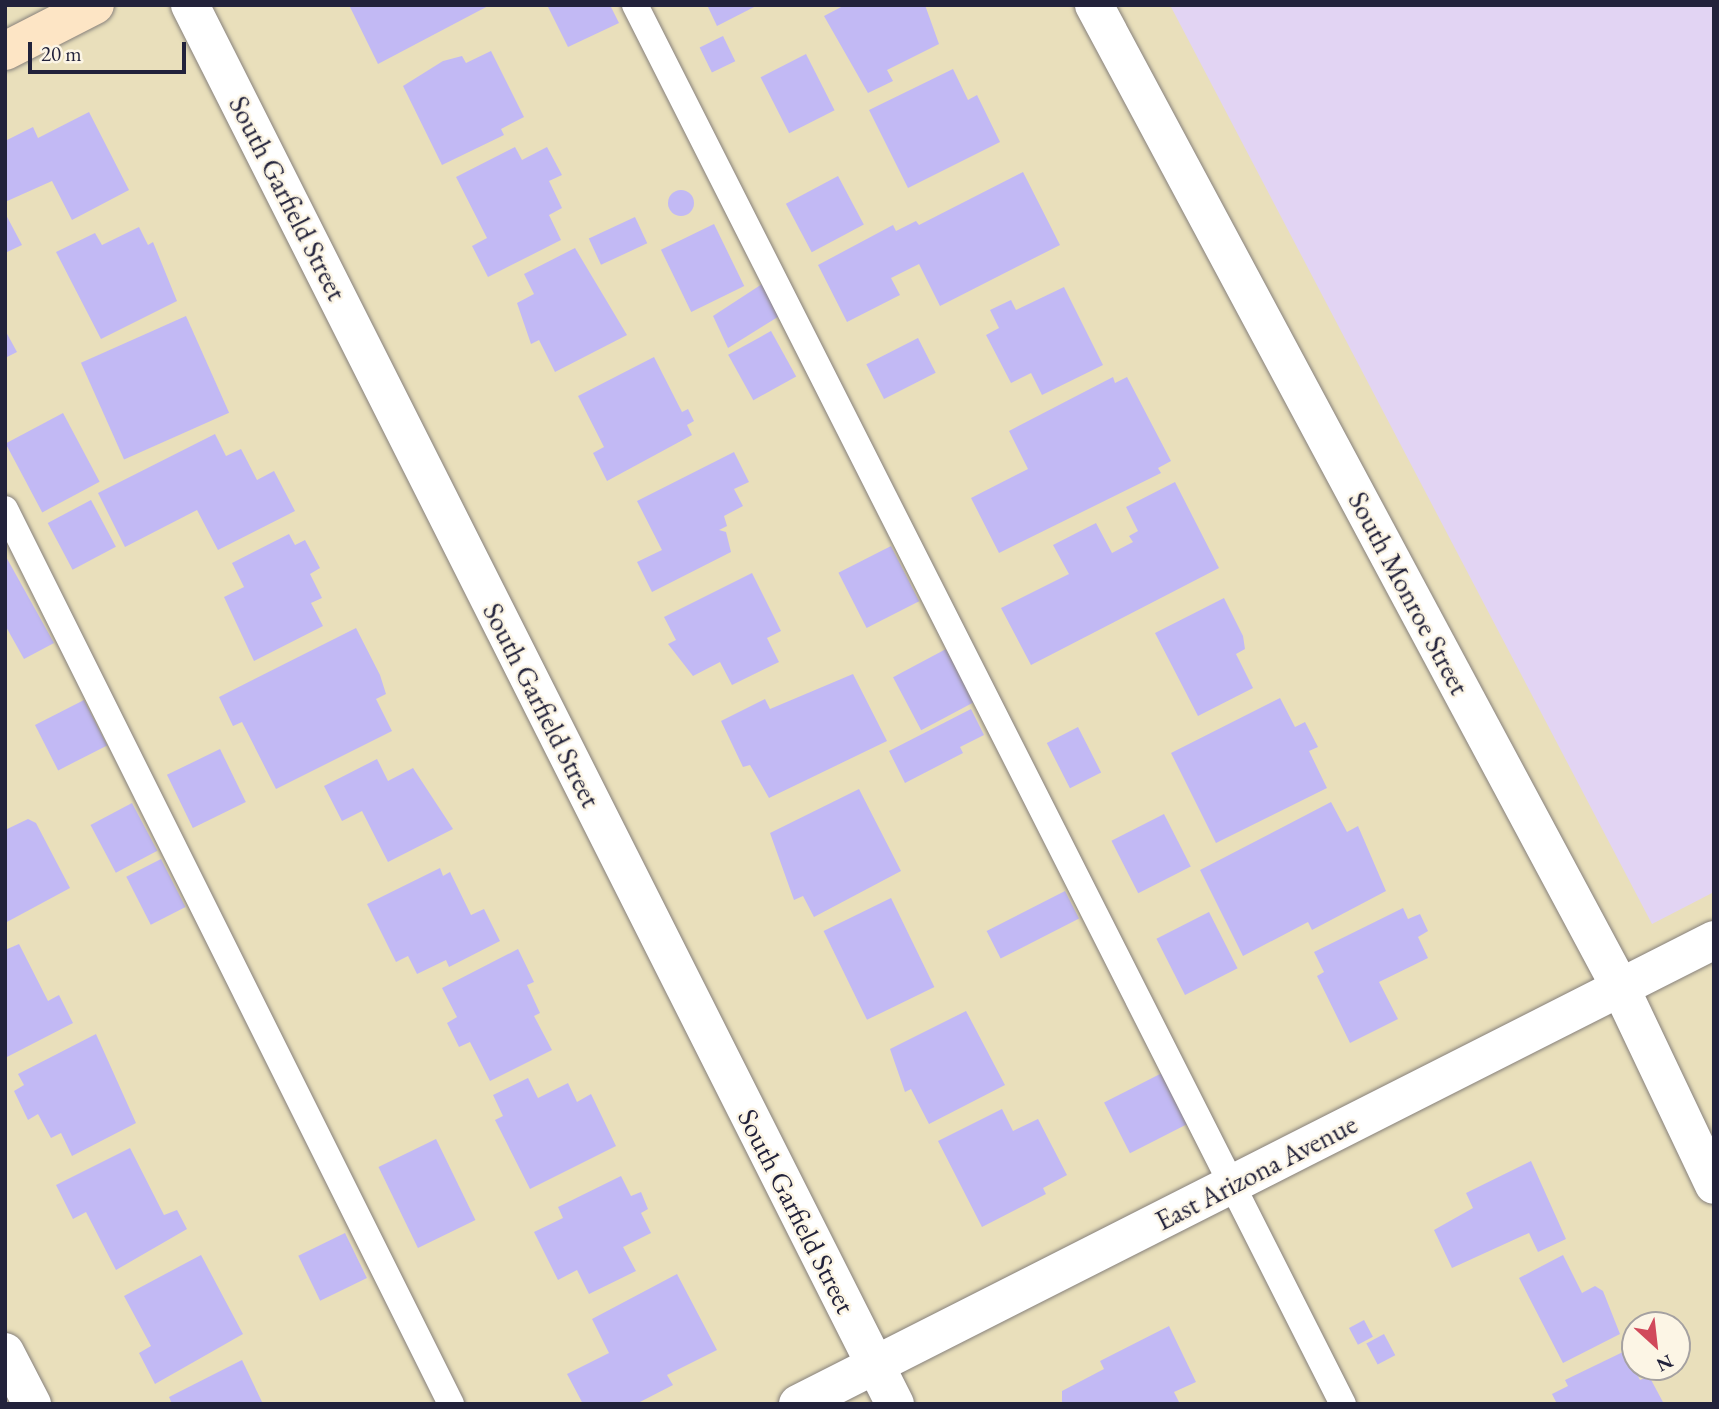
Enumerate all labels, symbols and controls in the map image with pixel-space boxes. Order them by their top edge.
scale bar [32,28,189,72]
text: 20 m [41,40,82,67]
street label: South Garfield Street [222,90,354,306]
street label: South Monroe Street [1341,486,1477,700]
street label: South Garfield Street [476,597,608,813]
street label: South Garfield Street [731,1103,863,1319]
street label: East Arizona Avenue [1150,1107,1362,1237]
north arrow [1621,1311,1691,1381]
text: N [1652,1349,1677,1378]

